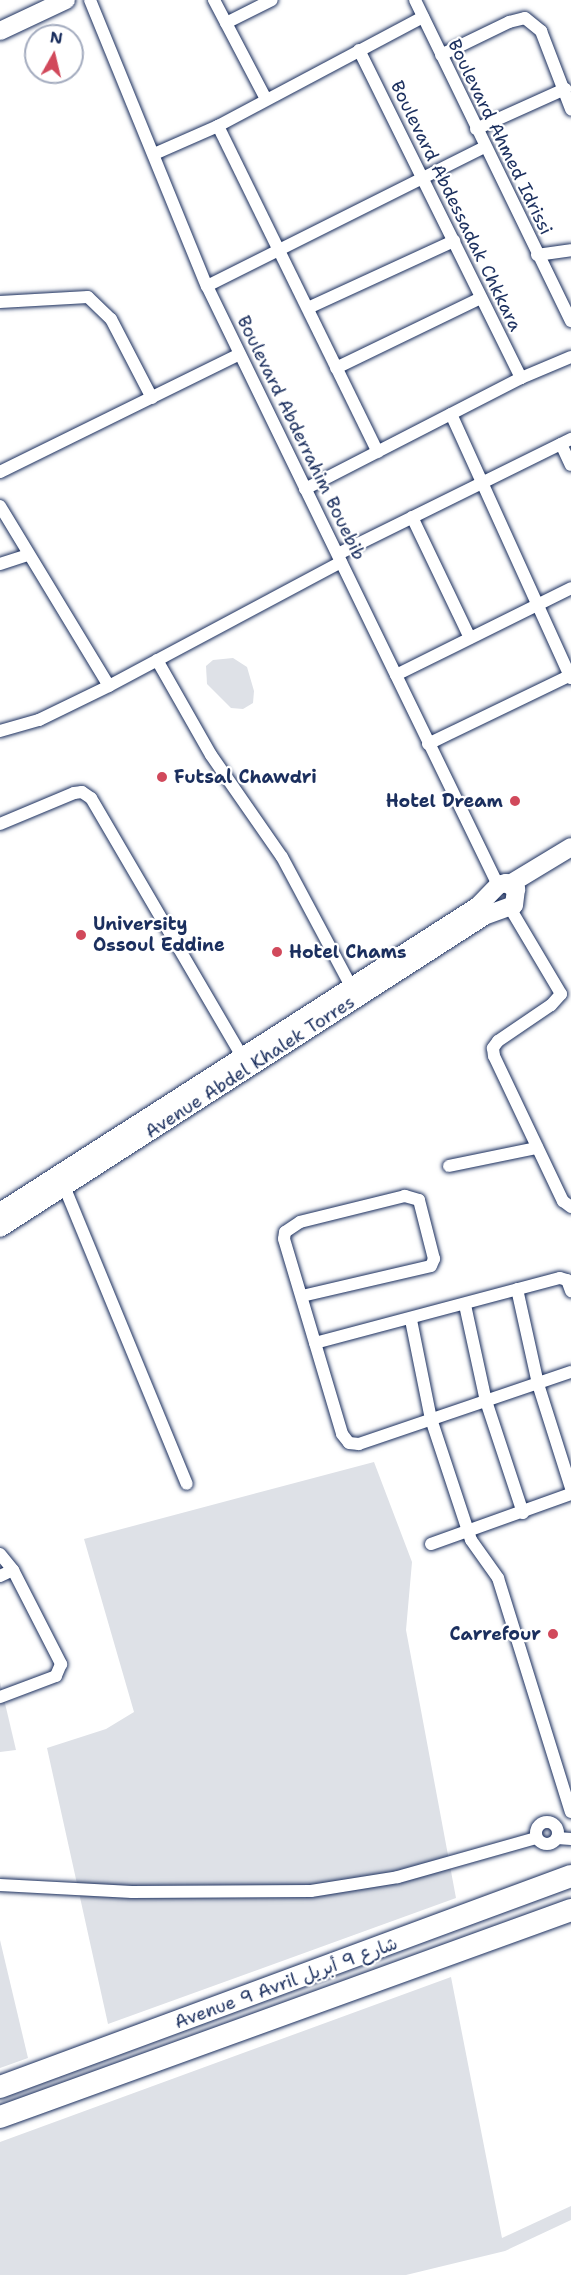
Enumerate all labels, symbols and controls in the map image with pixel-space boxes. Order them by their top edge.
north arrow [24,24,84,84]
text: N [49,26,64,49]
street label: Boulevard Ahmed Idrissi [443,36,557,238]
street label: Boulevard Abdessadak Chkkara [386,77,526,335]
street label: Boulevard Abderrahim Bouebib [232,312,370,564]
place label: Futsal Chawdri [174,766,317,788]
marker: Futsal Chawdri [155,770,169,784]
place label: Hotel Dream [386,790,503,812]
marker: Hotel Dream [508,794,522,808]
place label: University Ossoul Eddine [93,914,225,956]
marker: University Ossoul Eddine [74,928,88,942]
place label: Hotel Chams [289,941,407,963]
marker: Hotel Chams [270,945,284,959]
street label: Avenue Abdel Khalek Torres [141,991,359,1143]
place label: Carrefour [450,1623,541,1645]
marker: Carrefour [546,1627,560,1641]
street label: Avenue 9 Avril شارع 9 أبريل [172,1933,400,2033]

